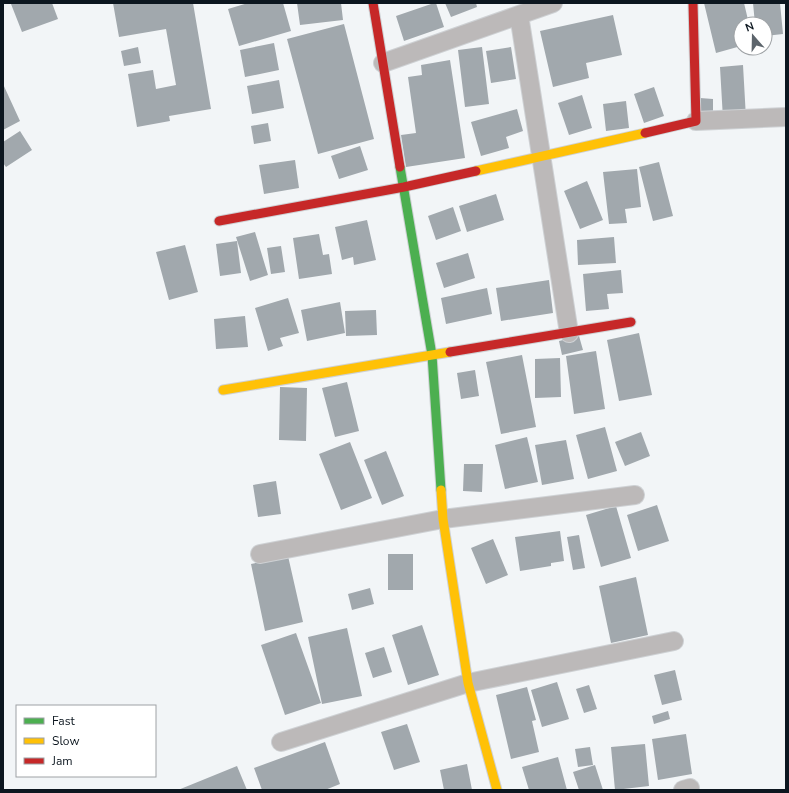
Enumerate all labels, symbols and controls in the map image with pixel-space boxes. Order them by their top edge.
north arrow [733,16,773,56]
text: N [743,19,756,36]
legend [16,705,156,777]
text: Fast [52,713,75,729]
text: Slow [52,733,80,749]
text: Jam [51,753,73,769]

